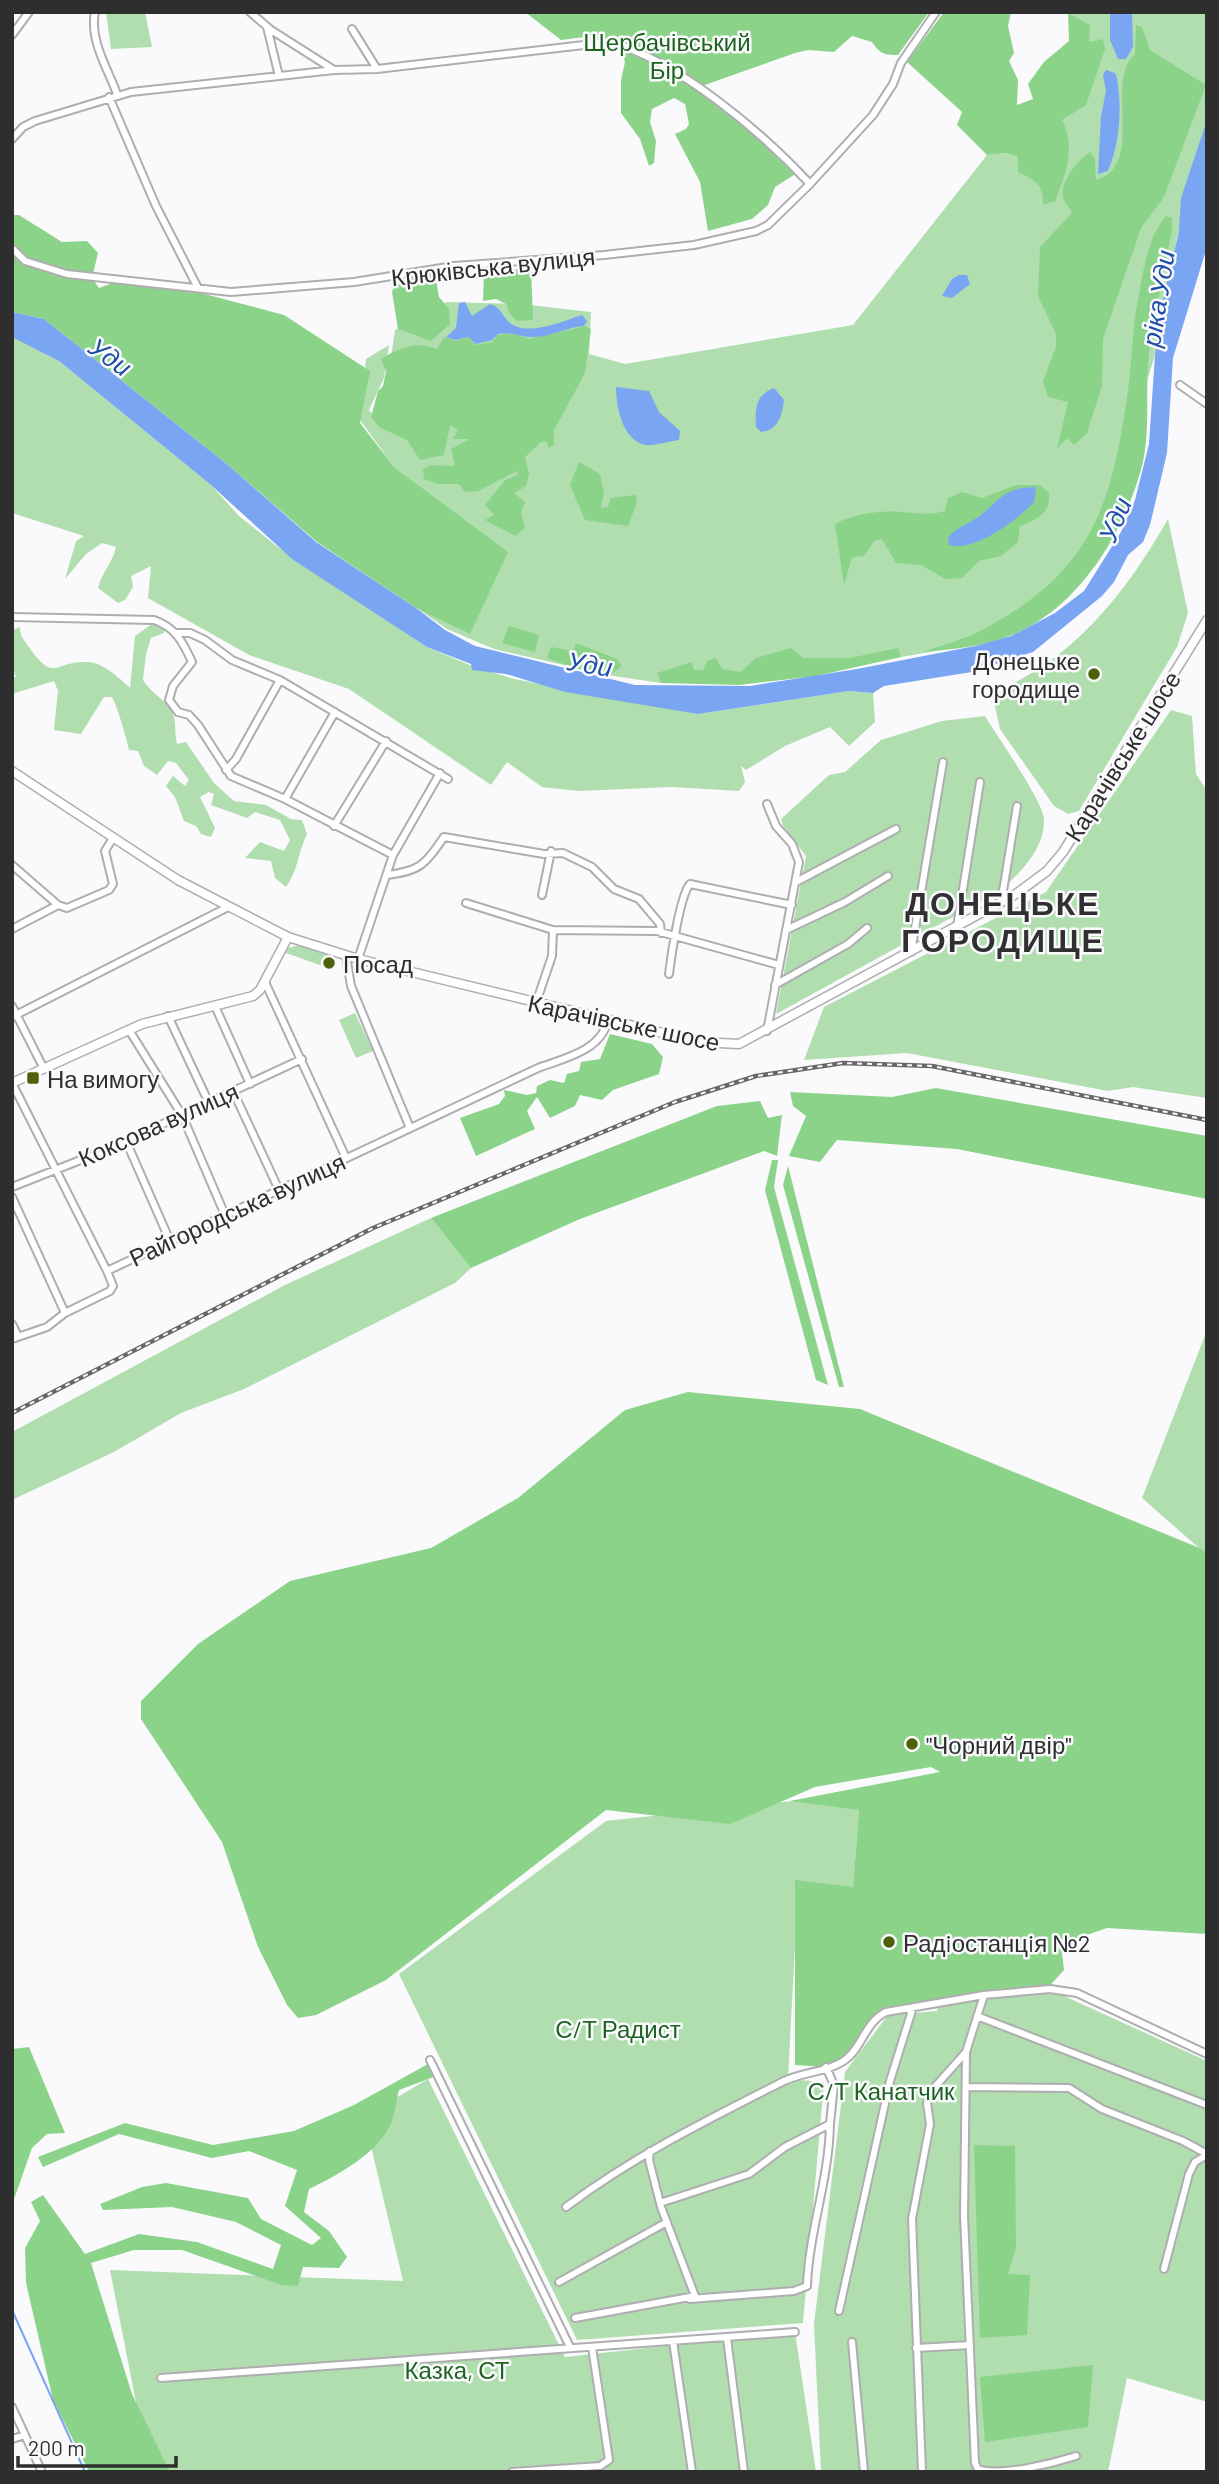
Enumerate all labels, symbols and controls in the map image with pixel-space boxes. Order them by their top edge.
park label: Щербачівський Бір [583,27,751,84]
street label: Крюківська вулиця [389,241,597,291]
water label: ріка Уди [1134,248,1180,349]
water label: Уди [83,330,138,382]
water label: Уди [1091,492,1137,547]
water label: Уди [564,644,615,682]
place label: Донецьке городище [972,646,1080,703]
street label: Карачівське шосе [1058,666,1186,846]
marker: Донецьке городище [1086,666,1102,682]
district label: ДОНЕЦЬКЕ ГОРОДИЩЕ [901,883,1105,959]
place label: Посад [343,949,413,978]
marker: Посад [321,955,337,971]
street label: Карачівське шосе [526,988,722,1056]
place label: На вимогу [47,1064,159,1093]
marker: На вимогу [25,1070,41,1086]
street label: Коксова вулиця [73,1076,243,1172]
street label: Райгородська вулиця [124,1146,350,1272]
place label: "Чорний двір" [926,1730,1072,1759]
marker: "Чорний двір" [904,1736,920,1752]
place label: Радiостанцiя №2 [903,1928,1091,1957]
marker: Радiостанцiя №2 [881,1934,897,1950]
park label: С/Т Радист [555,2014,681,2043]
park label: С/Т Канатчик [807,2076,955,2105]
park label: Казка, СТ [405,2355,510,2384]
scale bar [18,2424,175,2468]
text: 200 m [28,2435,85,2460]

